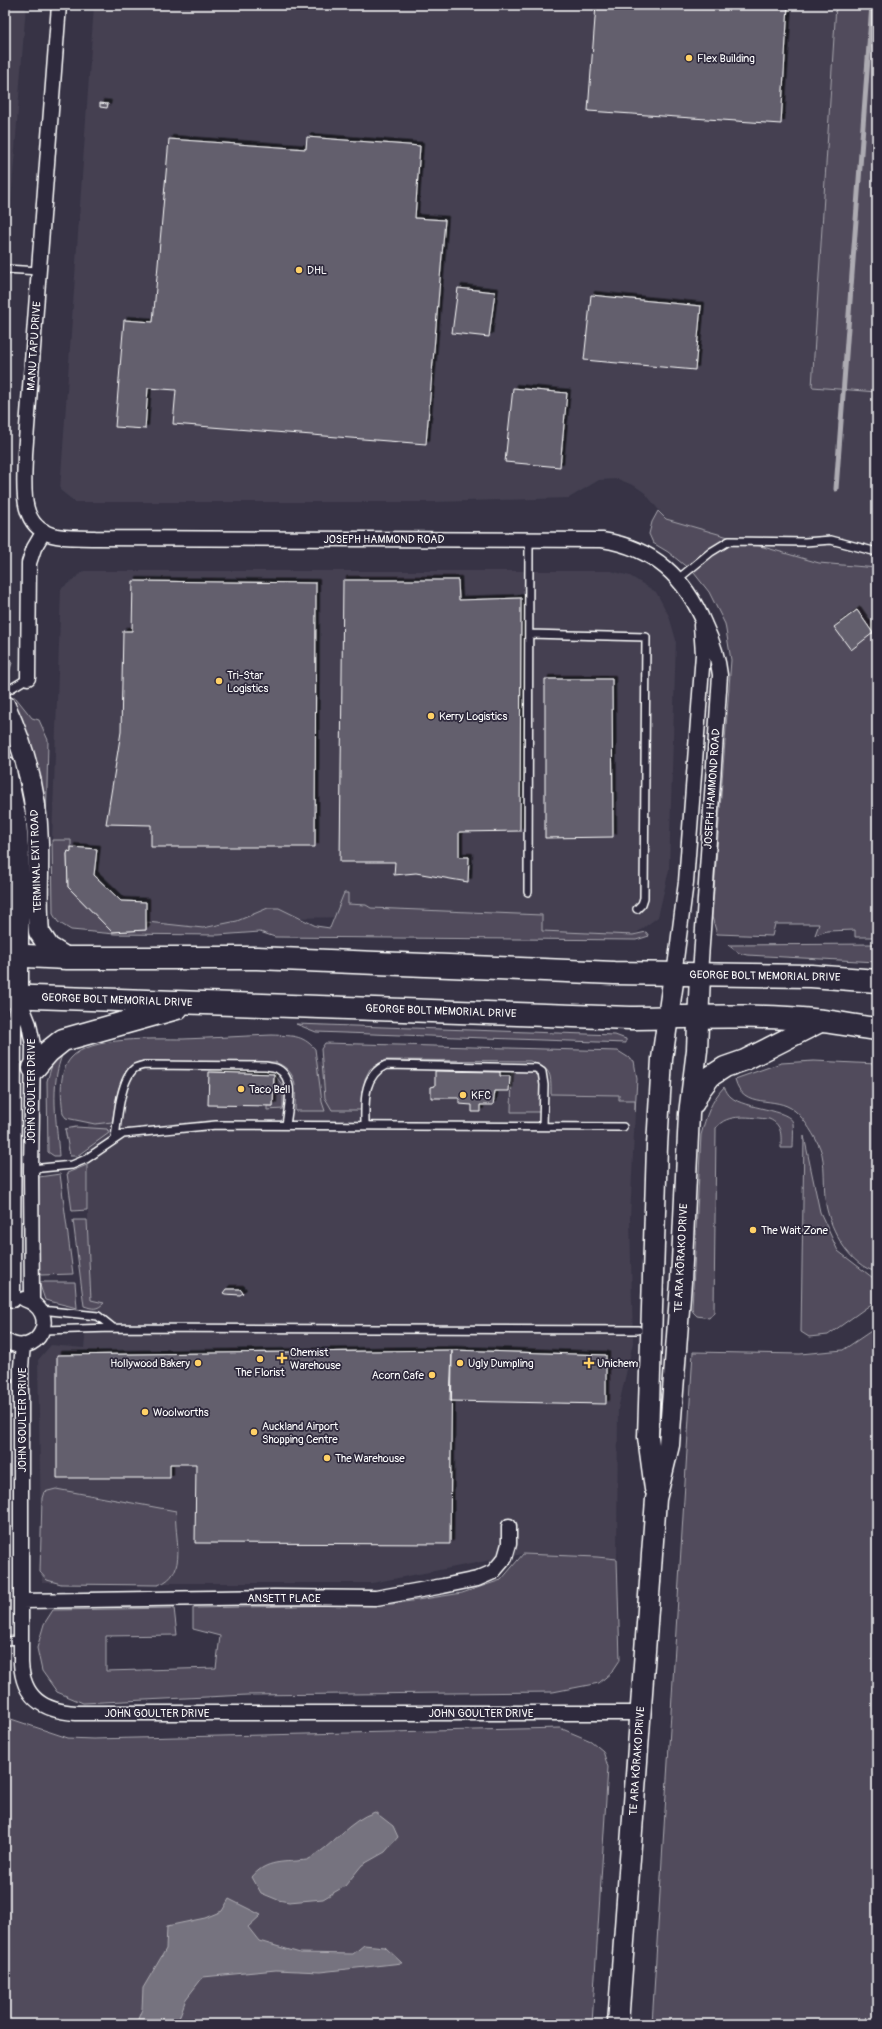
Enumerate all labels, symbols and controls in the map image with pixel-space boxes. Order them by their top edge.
place label: Flex Building [697,52,755,65]
marker: Flex Building [684,53,694,63]
place label: DHL [307,264,327,277]
marker: DHL [294,265,304,275]
street label: MANU TAPU DRIVE [24,301,44,391]
street label: JOSEPH HAMMOND ROAD [324,533,445,546]
place label: Tri-Star Logistics [227,669,268,695]
marker: Tri-Star Logistics [214,676,224,686]
place label: Kerry Logistics [439,710,507,723]
marker: Kerry Logistics [426,711,436,721]
street label: JOSEPH HAMMOND ROAD [701,728,723,850]
street label: TERMINAL EXIT ROAD [28,809,44,913]
street label: GEORGE BOLT MEMORIAL DRIVE [689,968,841,984]
street label: GEORGE BOLT MEMORIAL DRIVE [41,991,193,1009]
street label: GEORGE BOLT MEMORIAL DRIVE [365,1002,517,1020]
street label: JOHN GOULTER DRIVE [25,1038,38,1144]
place label: Taco Bell [249,1083,290,1096]
marker: Taco Bell [236,1084,246,1094]
place label: KFC [471,1089,491,1102]
marker: KFC [458,1090,468,1100]
street label: TE ARA KŌRAKO DRIVE [672,1203,690,1313]
place label: The Wait Zone [761,1224,828,1237]
marker: The Wait Zone [748,1225,758,1235]
place label: Chemist Warehouse [290,1346,341,1372]
marker: Chemist Warehouse [277,1353,287,1363]
marker: The Florist [255,1354,265,1364]
place label: Hollywood Bakery [110,1357,190,1370]
place label: Ugly Dumpling [468,1357,534,1370]
place label: Unichem [597,1357,639,1370]
marker: Hollywood Bakery [193,1358,203,1368]
marker: Ugly Dumpling [455,1358,465,1368]
marker: Unichem [584,1358,594,1368]
place label: The Florist [235,1366,285,1379]
street label: JOHN GOULTER DRIVE [16,1367,29,1473]
place label: Acorn Cafe [372,1369,425,1382]
marker: Acorn Cafe [427,1370,437,1380]
place label: Woolworths [153,1406,209,1419]
marker: Woolworths [140,1407,150,1417]
place label: Auckland Airport Shopping Centre [262,1420,339,1446]
marker: Auckland Airport Shopping Centre [249,1427,259,1437]
place label: The Warehouse [335,1452,405,1465]
marker: The Warehouse [322,1453,332,1463]
street label: ANSETT PLACE [247,1592,321,1605]
street label: TE ARA KŌRAKO DRIVE [627,1706,647,1816]
street label: JOHN GOULTER DRIVE [104,1707,210,1720]
street label: JOHN GOULTER DRIVE [428,1707,534,1720]

